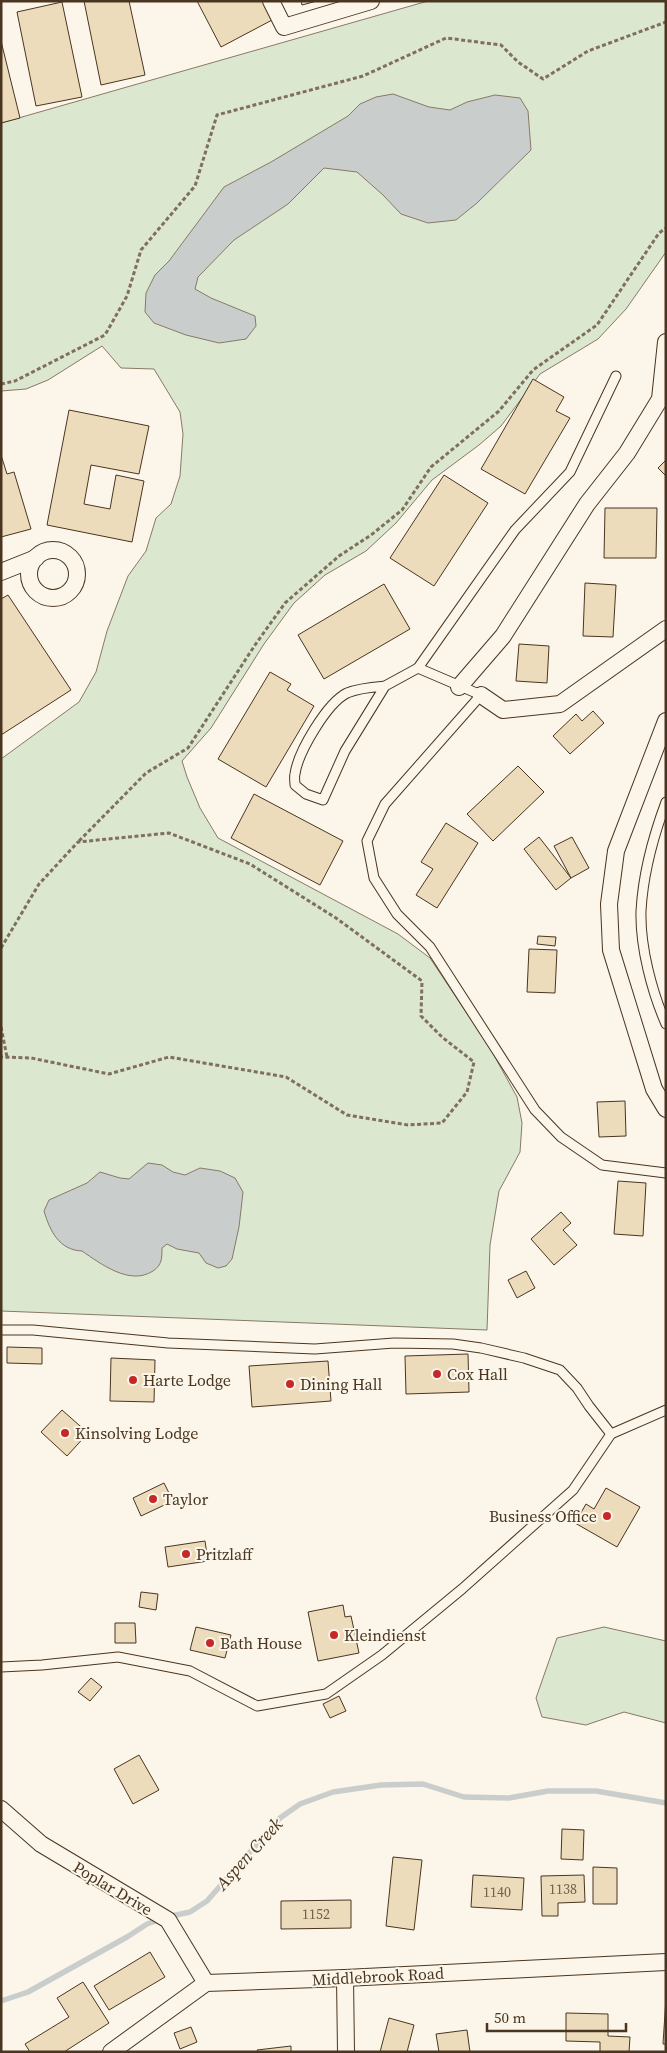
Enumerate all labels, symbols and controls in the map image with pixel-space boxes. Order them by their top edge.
place label: Cox Hall [447,1363,508,1385]
marker: Cox Hall [431,1368,443,1380]
place label: Harte Lodge [143,1369,231,1391]
place label: Dining Hall [300,1373,383,1395]
marker: Harte Lodge [127,1374,139,1386]
marker: Dining Hall [284,1378,296,1390]
place label: Kinsolving Lodge [75,1422,198,1444]
marker: Kinsolving Lodge [59,1427,71,1439]
place label: Taylor [163,1488,208,1510]
marker: Taylor [147,1493,159,1505]
place label: Business Office [489,1505,597,1527]
marker: Business Office [601,1510,613,1522]
place label: Pritzlaff [196,1543,254,1565]
marker: Pritzlaff [180,1548,192,1560]
place label: Kleindienst [344,1624,427,1646]
marker: Kleindienst [328,1629,340,1641]
place label: Bath House [220,1632,302,1654]
marker: Bath House [204,1637,216,1649]
water label: Aspen Creek [209,1812,288,1896]
street label: Poplar Drive [69,1856,157,1920]
house number: 1138 [549,1879,577,1899]
house number: 1140 [483,1882,511,1902]
house number: 1152 [302,1904,330,1924]
street label: Middlebrook Road [311,1962,445,1990]
scale bar [487,2000,626,2032]
text: 50 m [494,2007,526,2028]

